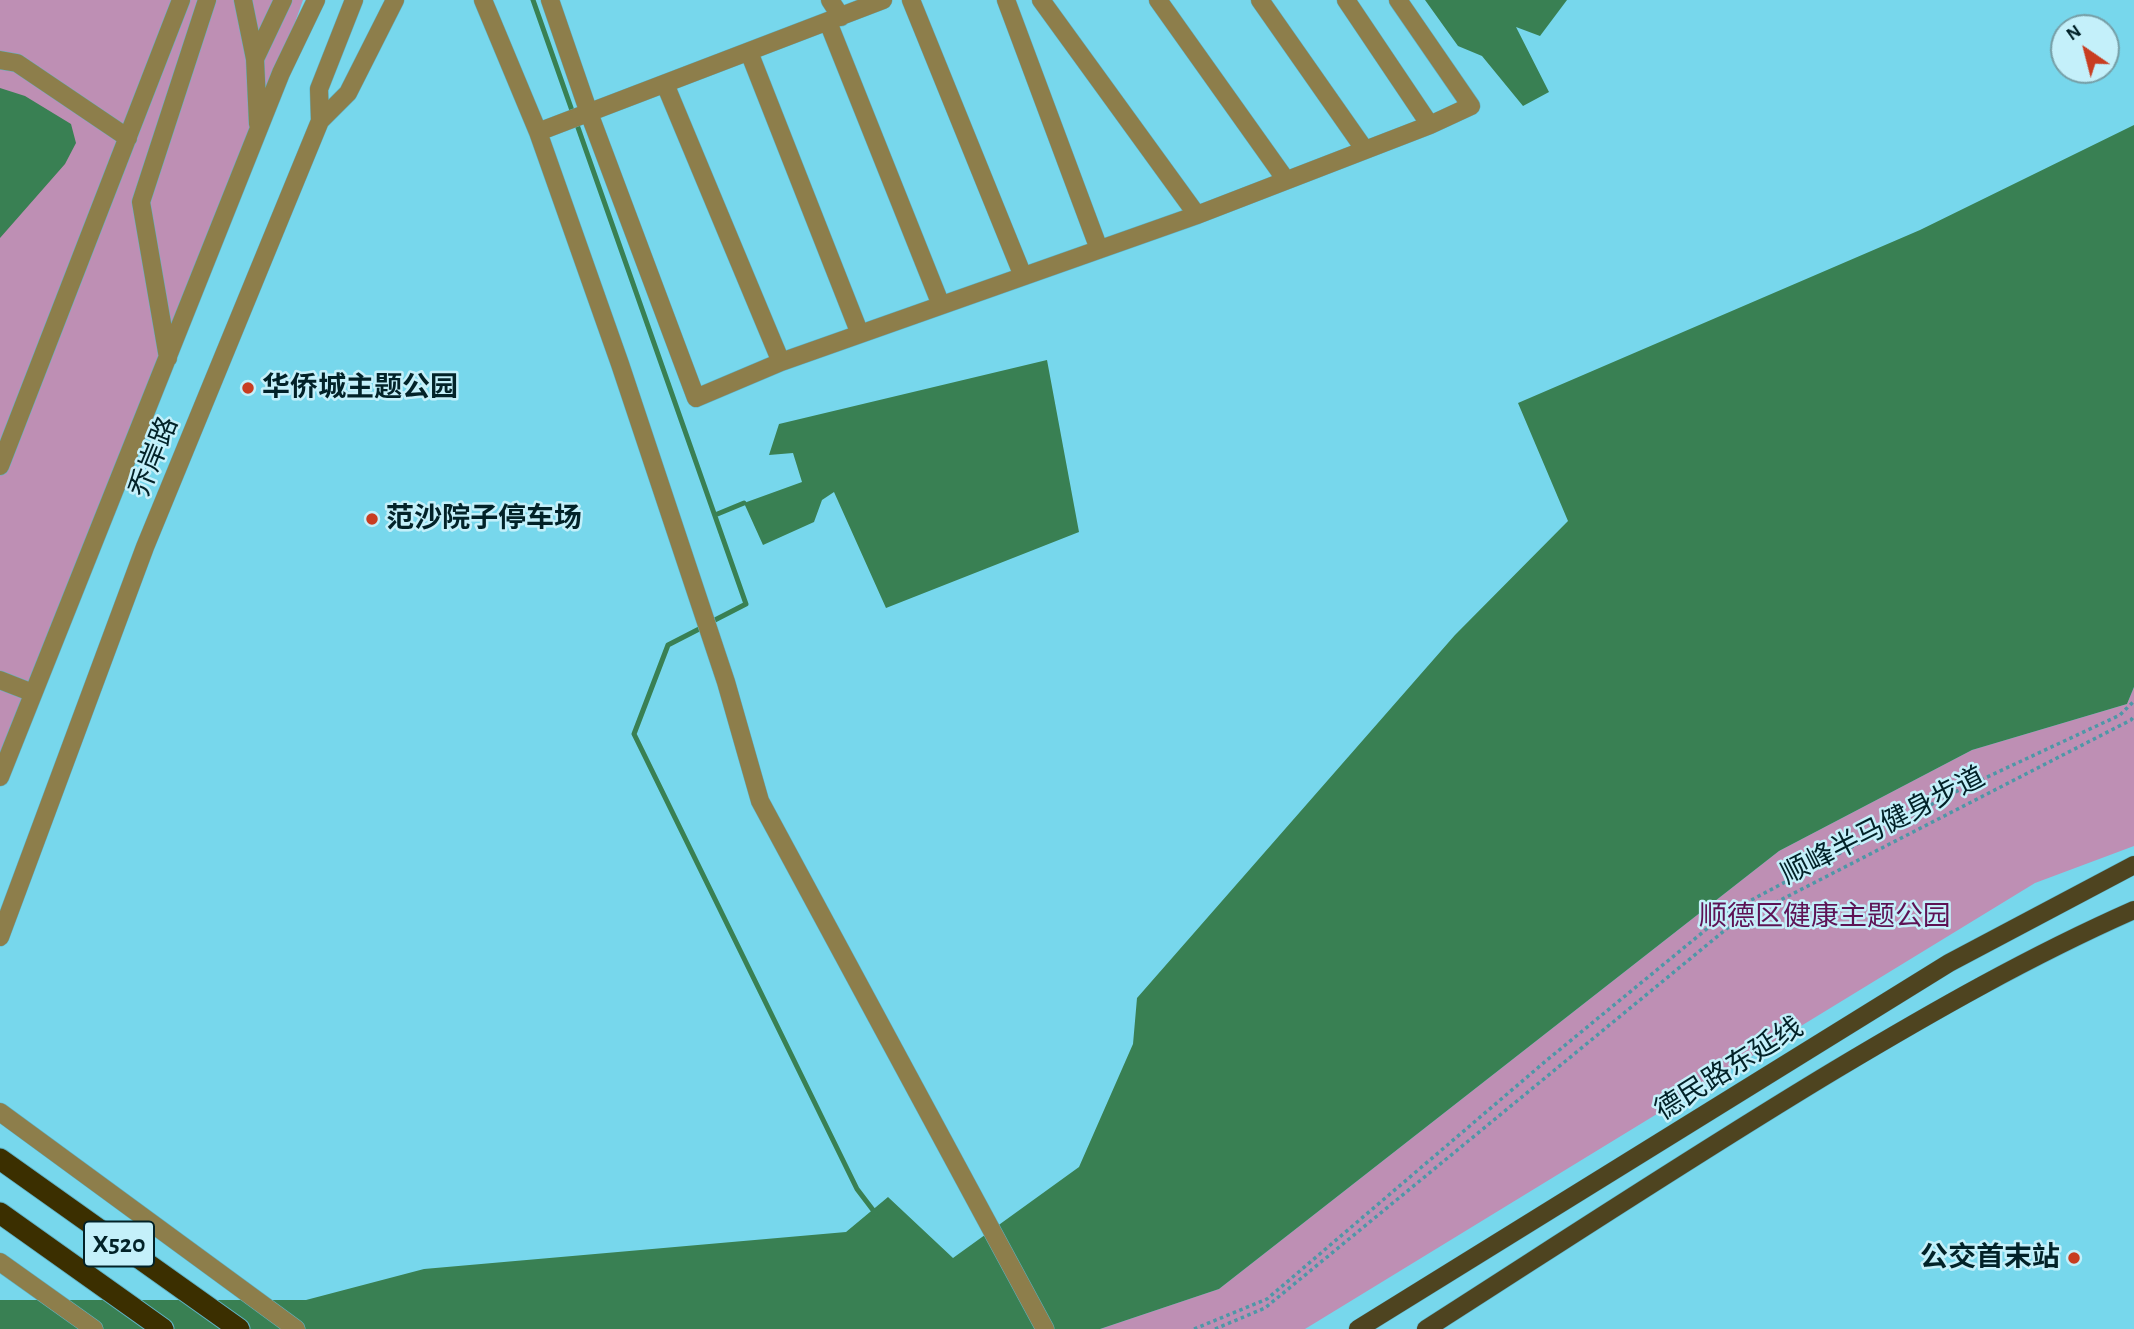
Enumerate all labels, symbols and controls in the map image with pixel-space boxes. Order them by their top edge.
north arrow [2050,14,2120,84]
text: N [2063,21,2085,45]
place label: 华侨城主题公园 [262,371,458,405]
marker: 华侨城主题公园 [240,380,256,396]
street label: 乔岸路 [123,412,185,502]
place label: 范沙院子停车场 [386,502,582,536]
marker: 范沙院子停车场 [364,511,380,527]
street label: 顺峰半马健身步道 [1776,760,1990,892]
park label: 顺德区健康主题公园 [1699,900,1951,934]
street label: 德民路东延线 [1649,1010,1809,1128]
road number: X520 [84,1222,154,1266]
place label: 公交首末站 [1920,1241,2060,1275]
marker: 公交首末站 [2066,1250,2082,1266]

